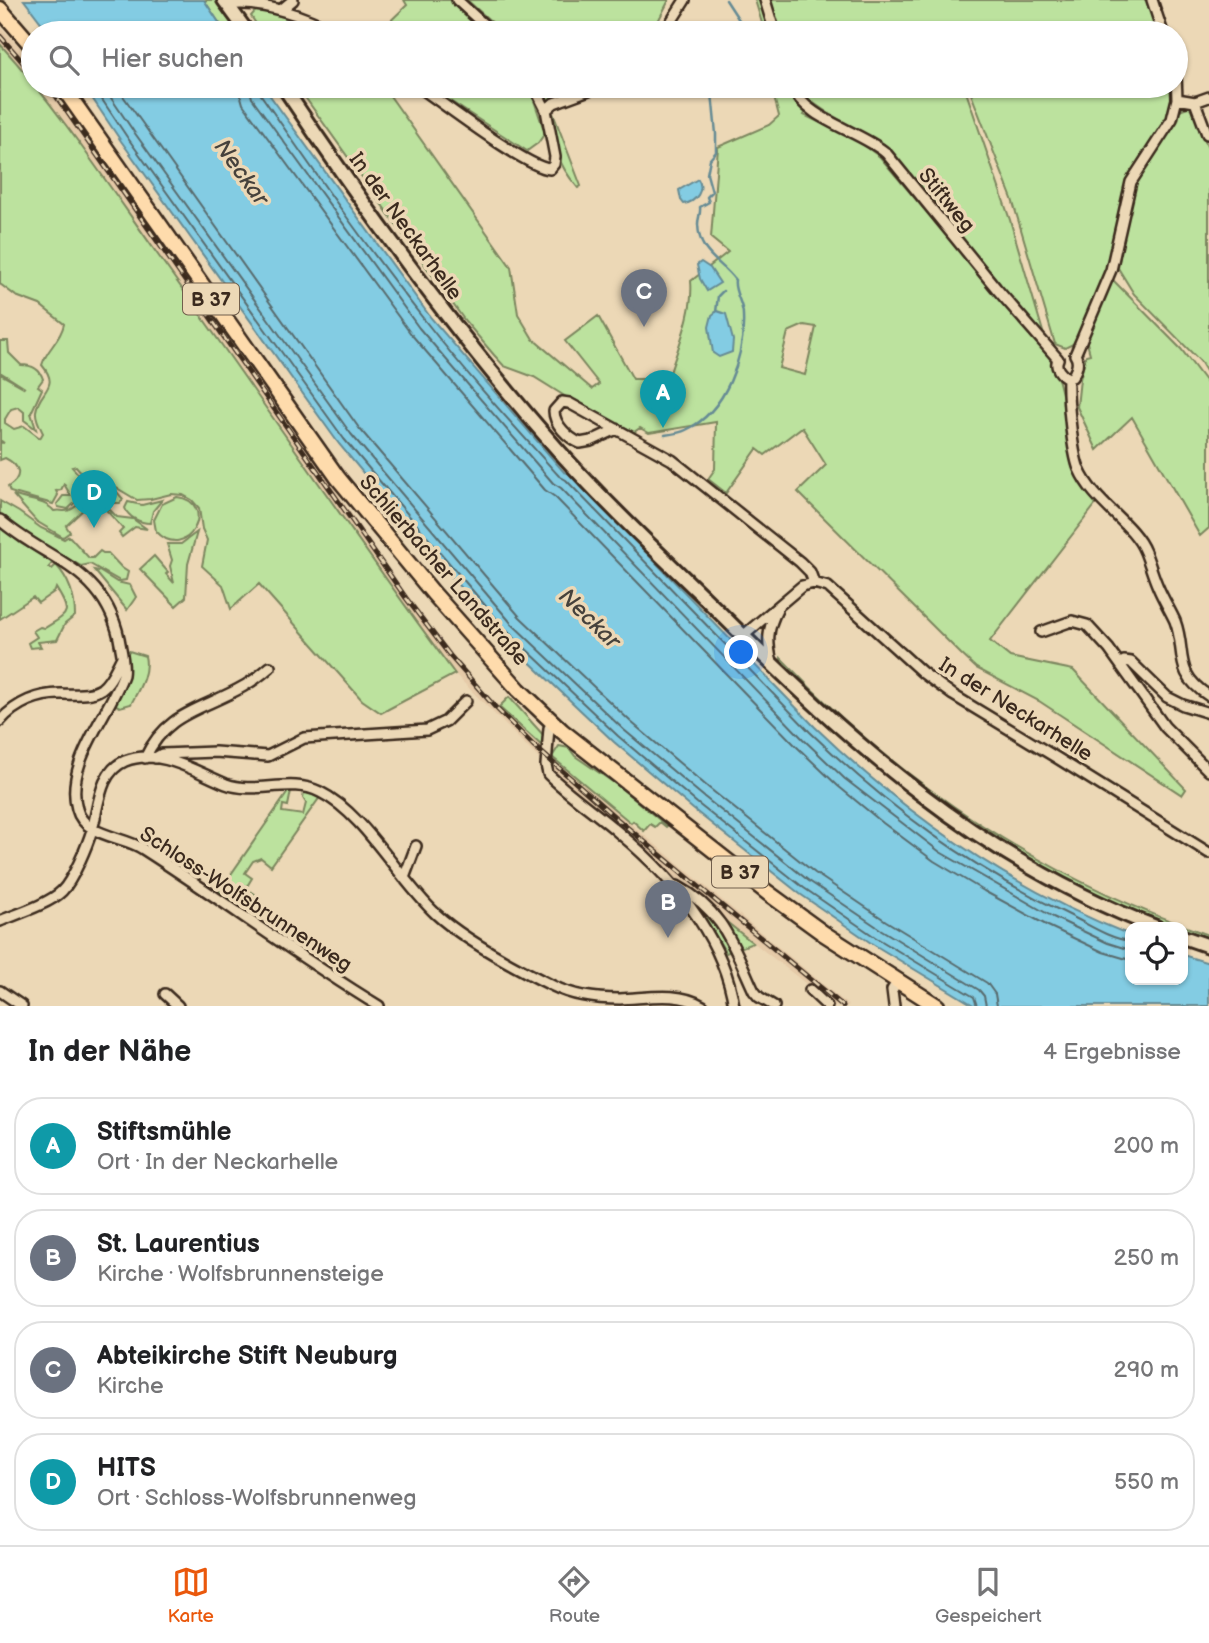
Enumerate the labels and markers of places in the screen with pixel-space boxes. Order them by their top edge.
pin: C [621,269,667,327]
pin: A [640,370,686,428]
pin: D [71,470,117,528]
pin: B [645,880,691,938]

